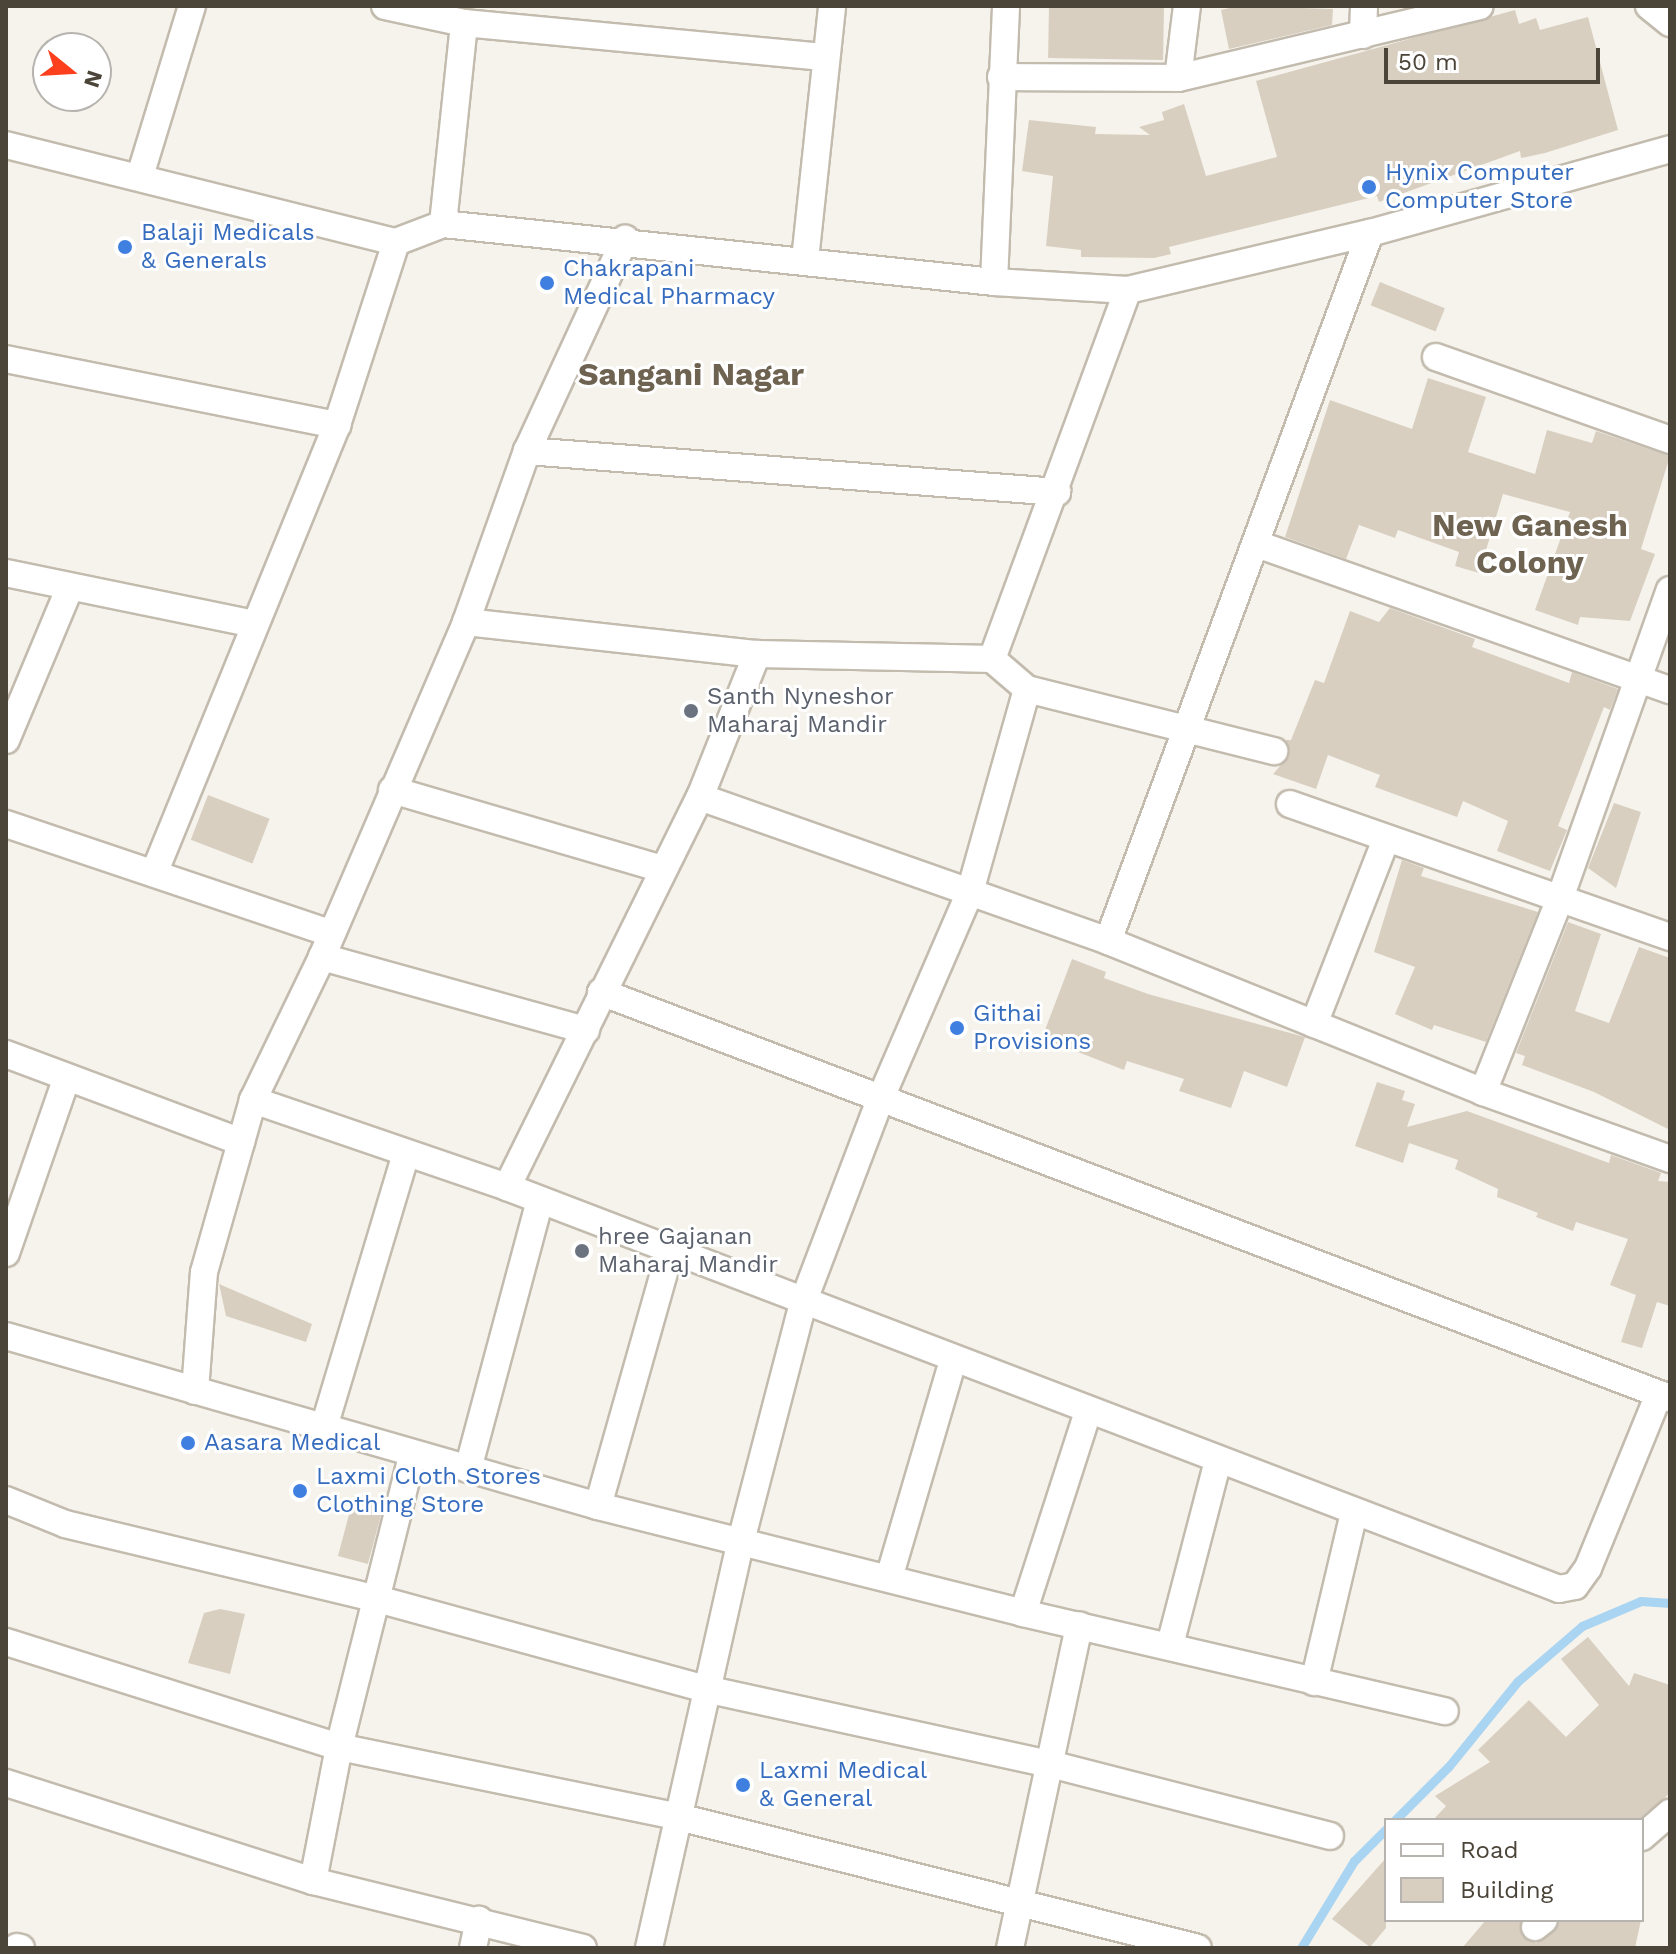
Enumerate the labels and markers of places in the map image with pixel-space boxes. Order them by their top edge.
place label: Hynix Computer Computer Store [1385,159,1575,215]
marker: Hynix Computer Computer Store [1360,178,1378,196]
place label: Balaji Medicals & Generals [141,219,315,275]
marker: Balaji Medicals & Generals [116,238,134,256]
place label: Chakrapani Medical Pharmacy [563,255,776,311]
marker: Chakrapani Medical Pharmacy [538,274,556,292]
place label: Santh Nyneshor Maharaj Mandir [707,683,894,739]
marker: Santh Nyneshor Maharaj Mandir [682,702,700,720]
place label: Githai Provisions [973,1000,1091,1056]
marker: Githai Provisions [948,1019,966,1037]
place label: hree Gajanan Maharaj Mandir [598,1223,778,1279]
marker: hree Gajanan Maharaj Mandir [573,1242,591,1260]
place label: Aasara Medical [204,1429,381,1457]
marker: Aasara Medical [179,1434,197,1452]
place label: Laxmi Cloth Stores Clothing Store [316,1463,541,1519]
marker: Laxmi Cloth Stores Clothing Store [291,1482,309,1500]
place label: Laxmi Medical & General [759,1757,927,1813]
marker: Laxmi Medical & General [734,1776,752,1794]

